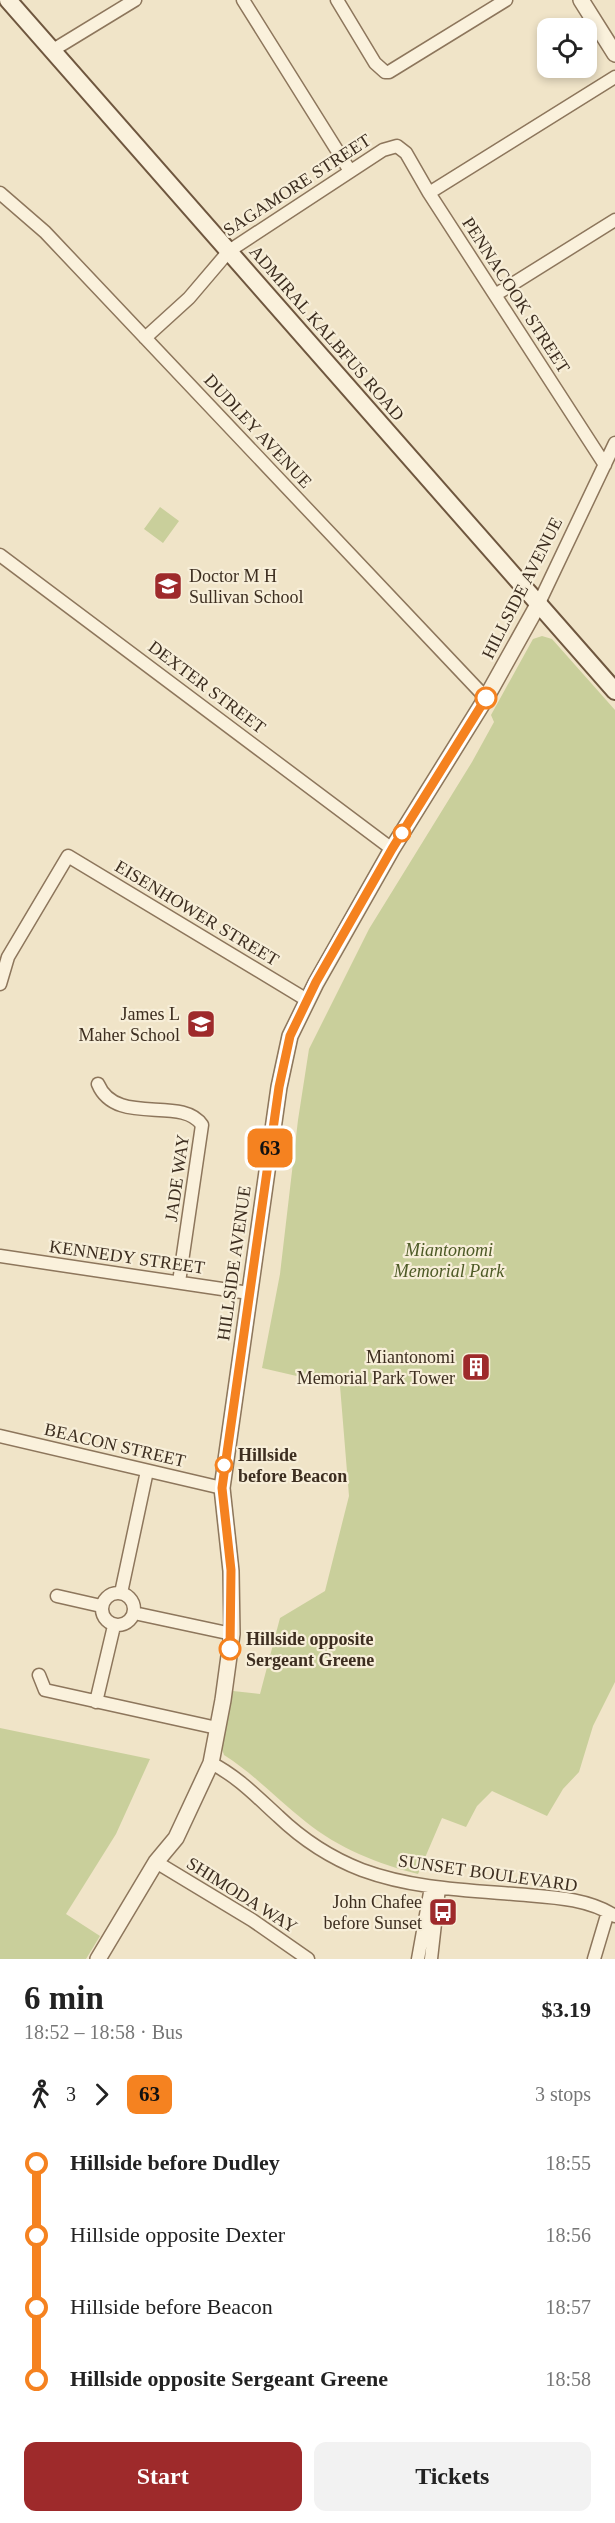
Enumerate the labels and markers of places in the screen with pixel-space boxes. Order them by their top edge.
place label: Doctor M H Sullivan School [189,566,304,607]
school or university icon: Doctor M H Sullivan School [152,570,184,602]
unlabelled marker [475,687,497,709]
unlabelled marker [393,824,411,842]
place label: James L Maher School [79,1004,180,1045]
school or university icon: James L Maher School [185,1008,217,1040]
place label: Miantonomi Memorial Park Tower [297,1347,455,1388]
building icon: Miantonomi Memorial Park Tower [460,1351,492,1383]
place label: Hillside before Beacon [238,1445,347,1486]
marker: Hillside before Beacon [215,1456,233,1474]
place label: Hillside opposite Sergeant Greene [246,1629,374,1670]
marker: Hillside opposite Sergeant Greene [219,1638,241,1660]
place label: John Chafee before Sunset [324,1892,422,1933]
bus stop icon: John Chafee before Sunset [427,1896,459,1928]

